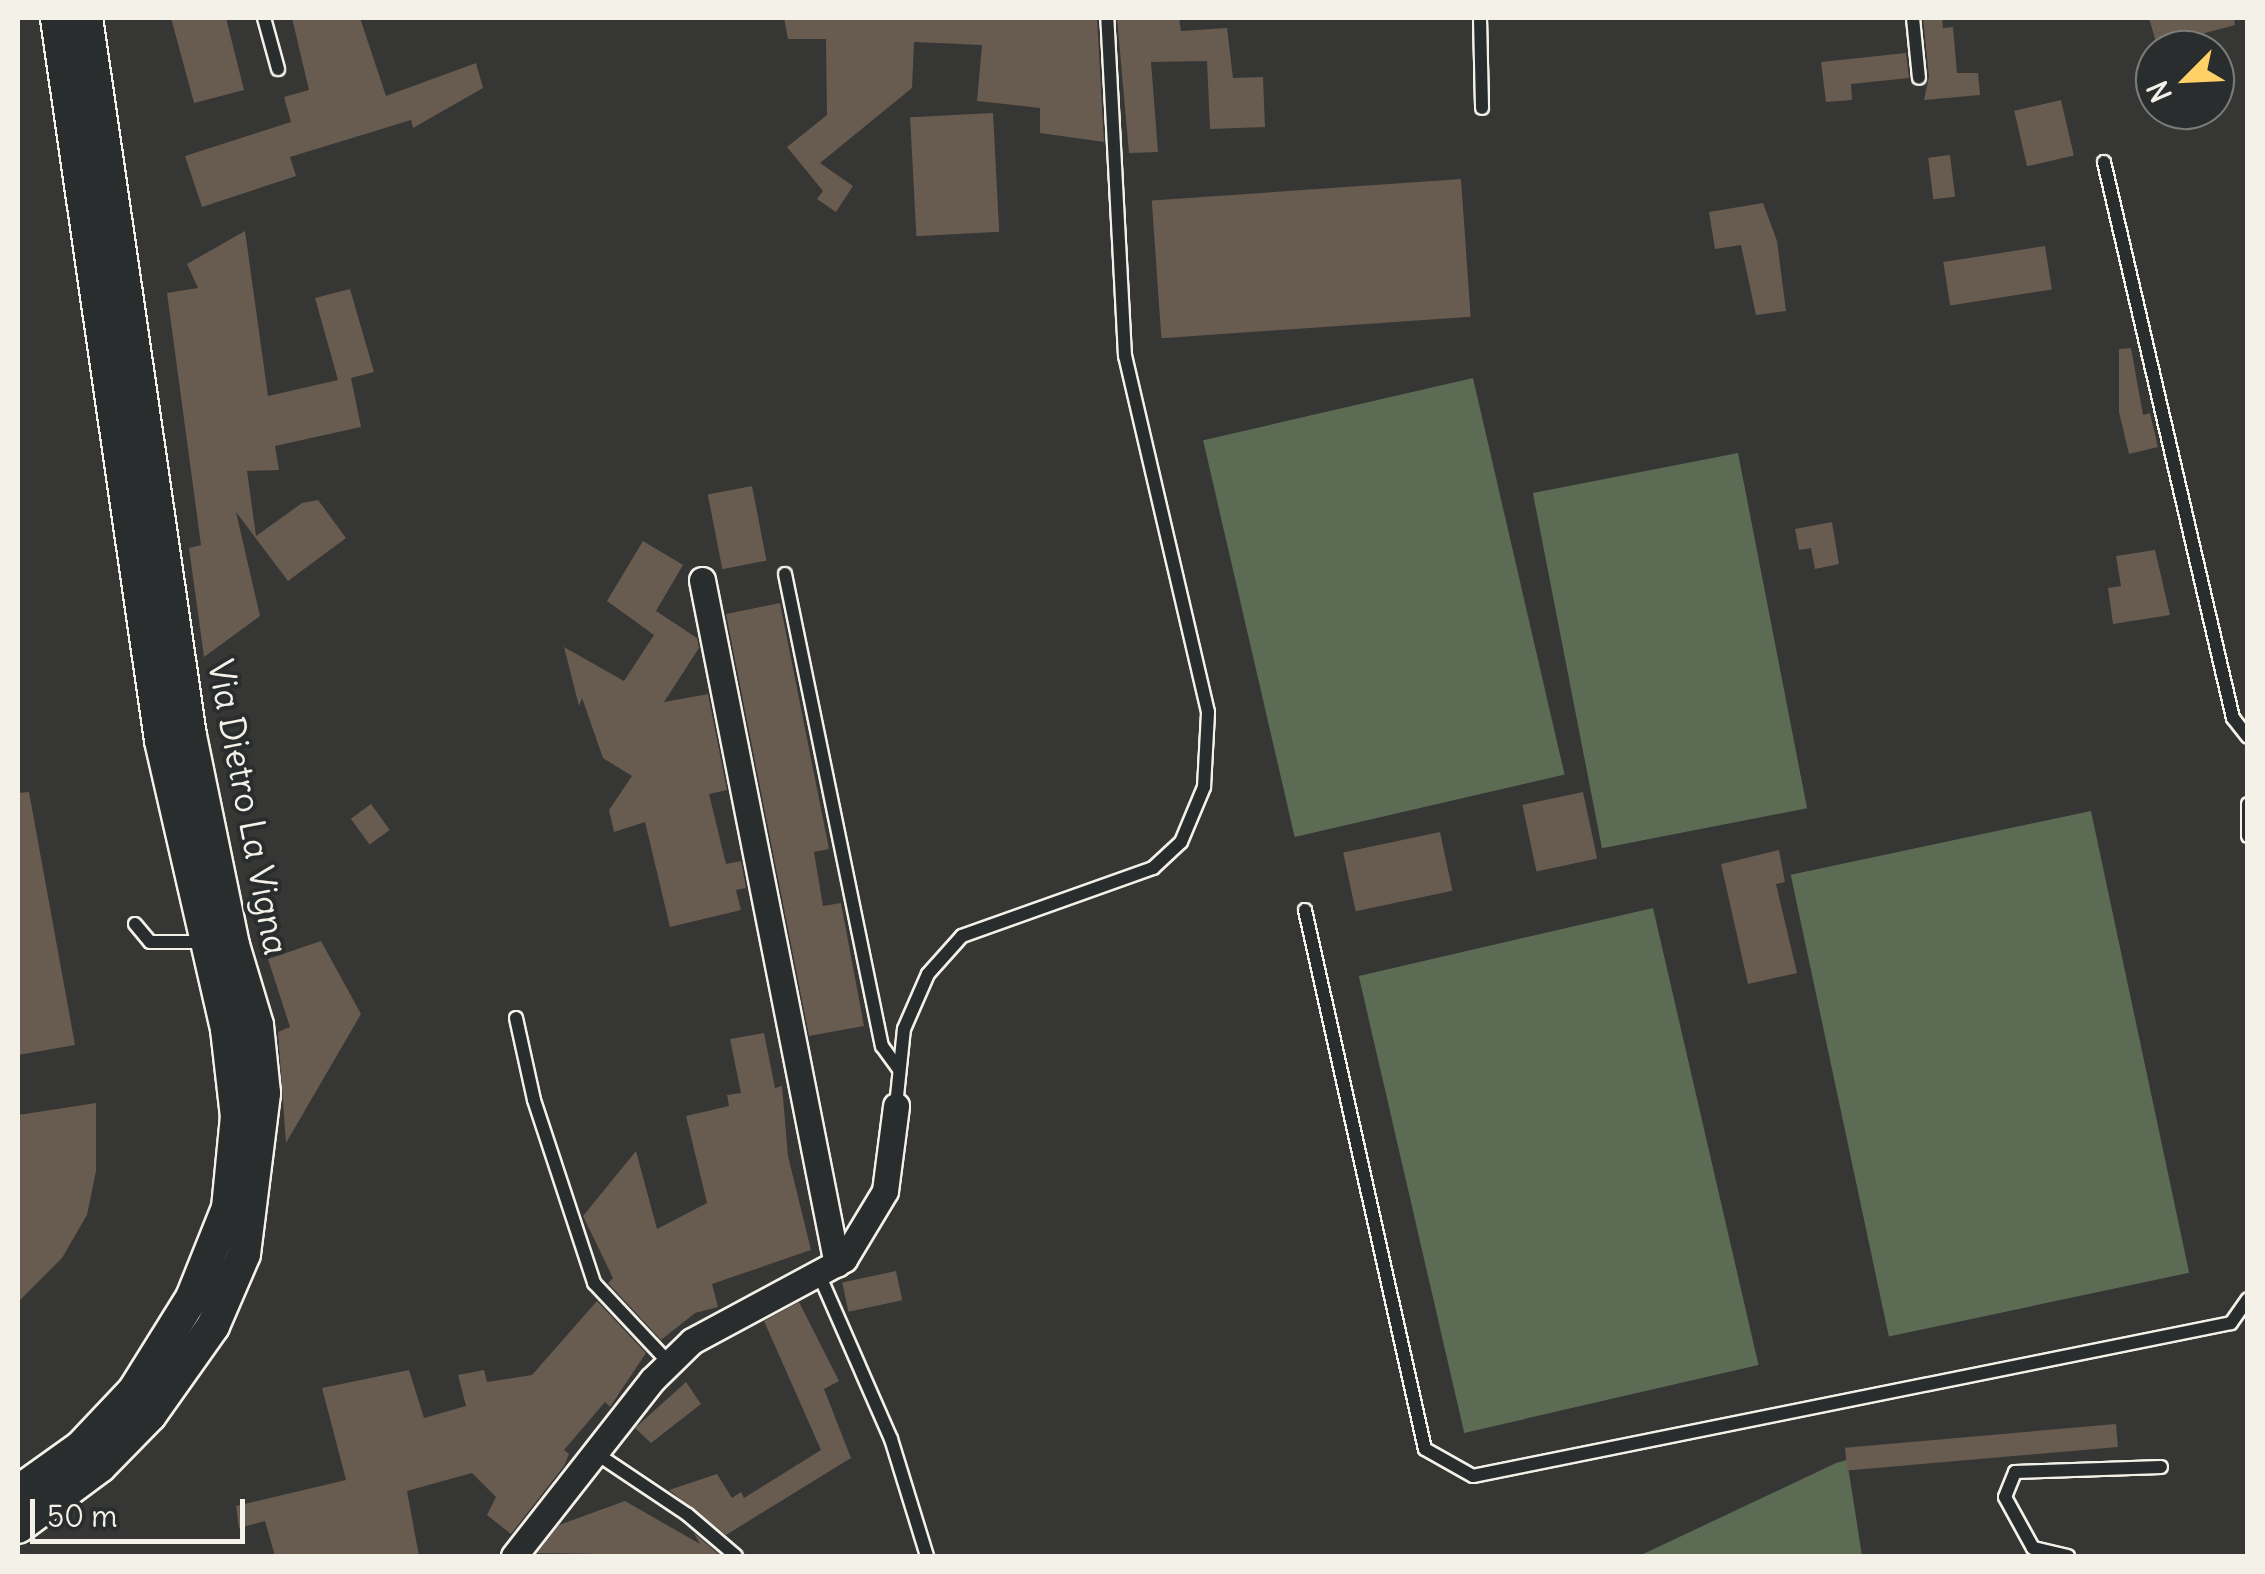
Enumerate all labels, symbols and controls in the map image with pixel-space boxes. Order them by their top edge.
north arrow [2135,30,2235,130]
text: N [2139,75,2180,108]
street label: Via Dietro La Vigna [200,656,298,958]
scale bar [35,1479,250,1541]
text: 50 m [47,1497,117,1535]

